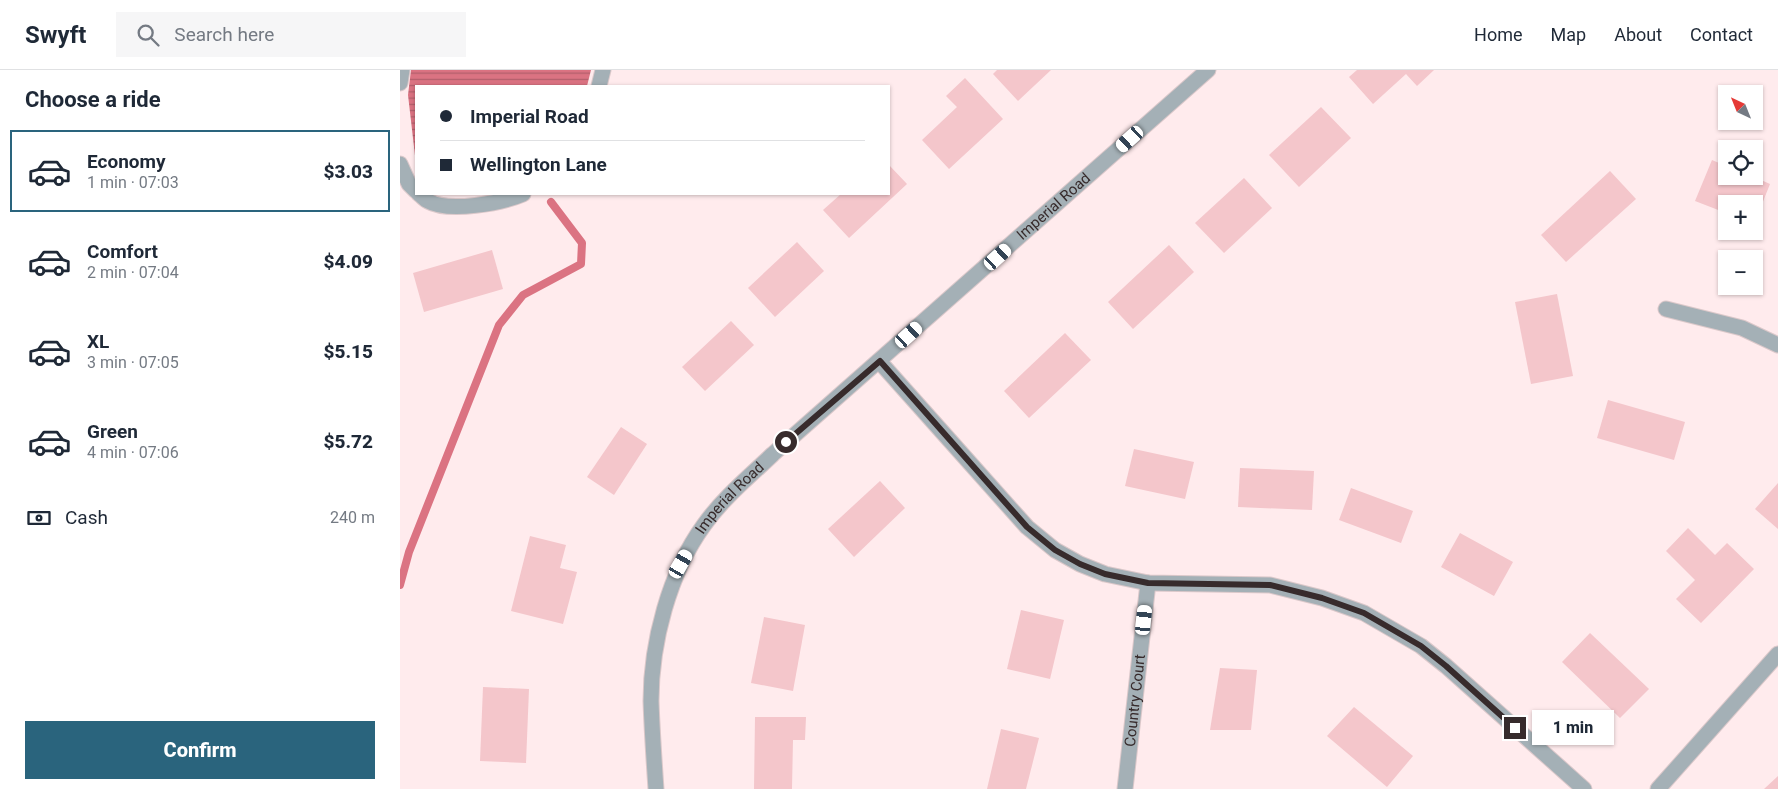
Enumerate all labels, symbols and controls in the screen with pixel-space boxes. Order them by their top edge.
search box [116,12,466,57]
text: Swyft [25,21,86,49]
icon: search [134,21,162,49]
text: Search here [174,23,274,46]
text: Home [1474,24,1523,45]
text: Map [1551,24,1586,45]
text: About [1614,24,1662,45]
text: Contact [1690,24,1753,45]
north arrow [1718,85,1762,130]
map controls [1718,85,1763,295]
text: Choose a ride [25,87,161,112]
text: Imperial Road [470,105,589,128]
car [1113,123,1146,155]
button: locate [1718,140,1763,185]
icon: car [27,149,72,194]
text: Economy [87,150,166,173]
text: Wellington Lane [470,153,607,176]
text: $3.03 [324,160,373,183]
street label: Imperial Road [1013,169,1094,244]
text: 1 min · 07:03 [87,173,179,192]
button: + [1718,195,1763,240]
icon: car [27,239,72,284]
text: Comfort [87,240,158,263]
car [981,241,1014,273]
text: $4.09 [324,250,373,273]
button: − [1718,250,1763,295]
text: 2 min · 07:04 [87,263,179,282]
car [892,319,925,351]
icon: car [27,329,72,374]
text: XL [87,330,109,353]
text: $5.15 [324,340,373,363]
text: 3 min · 07:05 [87,353,179,372]
icon: car [27,419,72,464]
text: Green [87,420,138,443]
text: $5.72 [324,430,373,453]
route start [775,431,797,453]
text: 4 min · 07:06 [87,443,179,462]
street label: Imperial Road [692,458,768,537]
icon: cash [25,504,53,532]
text: Cash [65,506,108,529]
text: 240 m [330,508,375,527]
car [667,547,694,581]
car [1134,604,1153,636]
street label: Country Court [1121,653,1149,748]
callout: 1 min [1532,710,1615,746]
route end [1504,717,1526,739]
text: 1 min [1553,718,1593,737]
button: Confirm [25,721,375,779]

